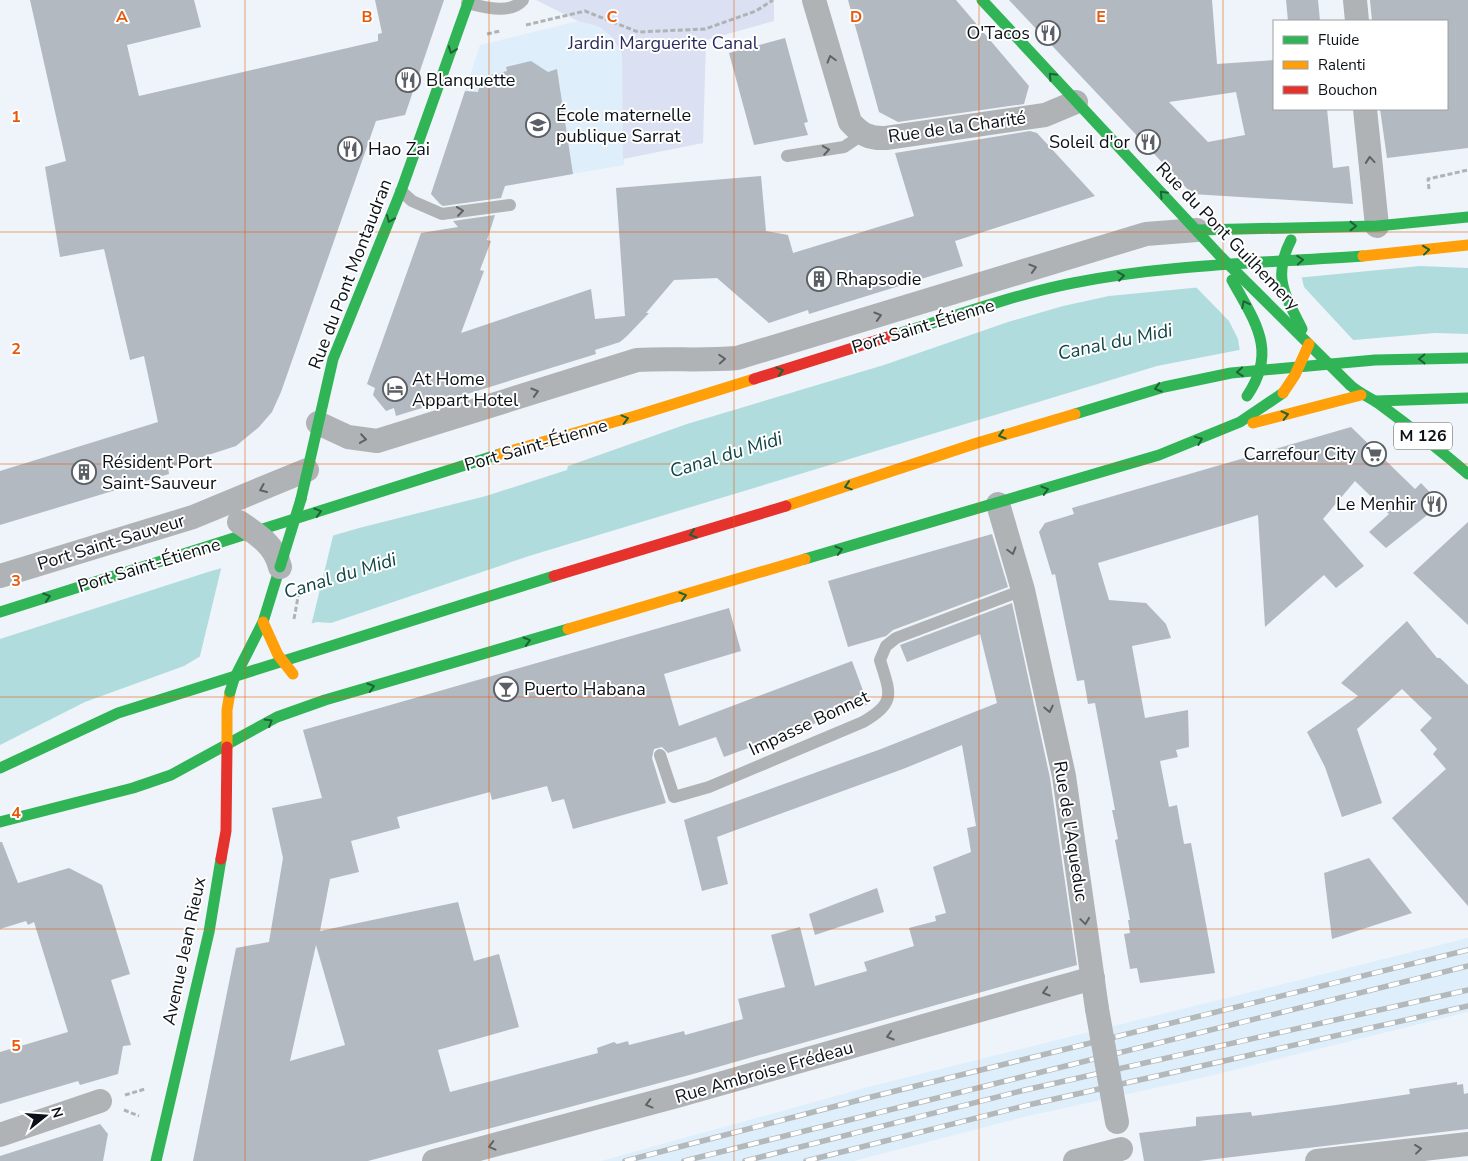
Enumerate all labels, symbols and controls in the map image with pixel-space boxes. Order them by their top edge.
text: A [116,6,128,28]
text: B [361,6,373,28]
text: C [607,6,618,28]
text: D [850,6,862,28]
text: E [1096,6,1106,28]
restaurant icon: O'Tacos [1035,20,1061,46]
legend [1273,20,1448,110]
place label: O'Tacos [966,21,1030,45]
text: Fluide [1318,30,1359,50]
park label: Jardin Marguerite Canal [567,31,759,55]
one-way arrow [448,45,458,53]
one-way arrow [826,55,836,63]
text: Ralenti [1318,55,1366,75]
restaurant icon: Blanquette [395,67,421,93]
place label: Blanquette [426,68,515,92]
one-way arrow [1049,73,1058,82]
text: Bouchon [1318,80,1377,100]
place label: École maternelle publique Sarrat [556,103,691,148]
street label: Rue de la Charité [887,105,1027,149]
text: 1 [11,106,21,128]
school or university icon: École maternelle publique Sarrat [525,112,551,138]
restaurant icon: Soleil d'or [1135,129,1161,155]
place label: Soleil d'or [1049,130,1131,154]
restaurant icon: Hao Zai [337,136,363,162]
place label: Hao Zai [368,137,430,161]
one-way arrow [822,145,831,155]
one-way arrow [1364,156,1375,164]
street label: Rue du Pont Guilhemery [1151,157,1306,316]
street label: Rue du Pont Montaudran [303,175,397,373]
one-way arrow [1160,191,1169,200]
one-way arrow [456,207,465,217]
one-way arrow [386,214,396,222]
one-way arrow [1350,221,1358,231]
one-way arrow [1422,245,1430,256]
one-way arrow [1297,255,1305,266]
one-way arrow [1029,264,1037,274]
building icon: Rhapsodie [806,266,832,292]
place label: Rhapsodie [836,267,921,291]
one-way arrow [1117,271,1125,282]
street label: Port Saint-Étienne [849,293,997,359]
one-way arrow [1240,300,1251,309]
one-way arrow [873,311,881,321]
water label: Canal du Midi [1055,317,1175,367]
text: 2 [11,338,21,360]
one-way arrow [718,354,726,365]
one-way arrow [1417,354,1425,364]
one-way arrow [1235,366,1243,377]
place label: At Home Appart Hotel [412,367,519,412]
one-way arrow [775,367,784,377]
hotel icon: At Home Appart Hotel [382,376,408,402]
one-way arrow [1154,383,1162,393]
one-way arrow [530,388,539,398]
one-way arrow [1280,410,1289,421]
street label: Port Saint-Étienne [462,413,610,477]
one-way arrow [620,414,629,425]
road number: M 126 [1394,422,1452,450]
water label: Canal du Midi [666,425,786,484]
one-way arrow [999,430,1007,440]
one-way arrow [358,434,367,444]
one-way arrow [1194,435,1203,446]
supermarket icon: Carrefour City [1361,441,1387,467]
place label: Carrefour City [1243,442,1357,466]
place label: Résident Port Saint-Sauveur [102,450,217,495]
building icon: Résident Port Saint-Sauveur [71,459,97,485]
one-way arrow [844,480,852,490]
one-way arrow [259,483,268,494]
one-way arrow [1041,485,1049,496]
restaurant icon: Le Menhir [1421,491,1447,517]
place label: Le Menhir [1336,492,1417,516]
one-way arrow [314,507,322,517]
street label: Port Saint-Sauveur [34,508,188,576]
one-way arrow [689,528,697,538]
street label: Port Saint-Étienne [75,532,223,598]
water label: Canal du Midi [280,546,400,605]
one-way arrow [835,546,843,556]
one-way arrow [1006,546,1016,554]
text: 3 [11,570,21,592]
one-way arrow [679,591,687,601]
one-way arrow [42,593,50,603]
one-way arrow [523,637,531,647]
bar icon: Puerto Habana [493,676,519,702]
place label: Puerto Habana [524,677,646,701]
one-way arrow [367,682,375,692]
street label: Impasse Bonnet [745,684,874,761]
one-way arrow [1043,704,1054,713]
one-way arrow [263,718,272,728]
street label: Rue de l'Aqueduc [1048,759,1094,903]
text: 4 [11,802,21,824]
street label: Avenue Jean Rieux [157,874,212,1027]
one-way arrow [1079,916,1089,925]
one-way arrow [1043,986,1051,996]
one-way arrow [885,1030,894,1041]
text: 5 [11,1035,21,1057]
street label: Rue Ambroise Frédeau [672,1035,856,1109]
north arrow [20,1091,70,1141]
one-way arrow [645,1098,654,1109]
text: N [46,1105,68,1120]
one-way arrow [489,1140,497,1150]
one-way arrow [1414,1144,1422,1155]

